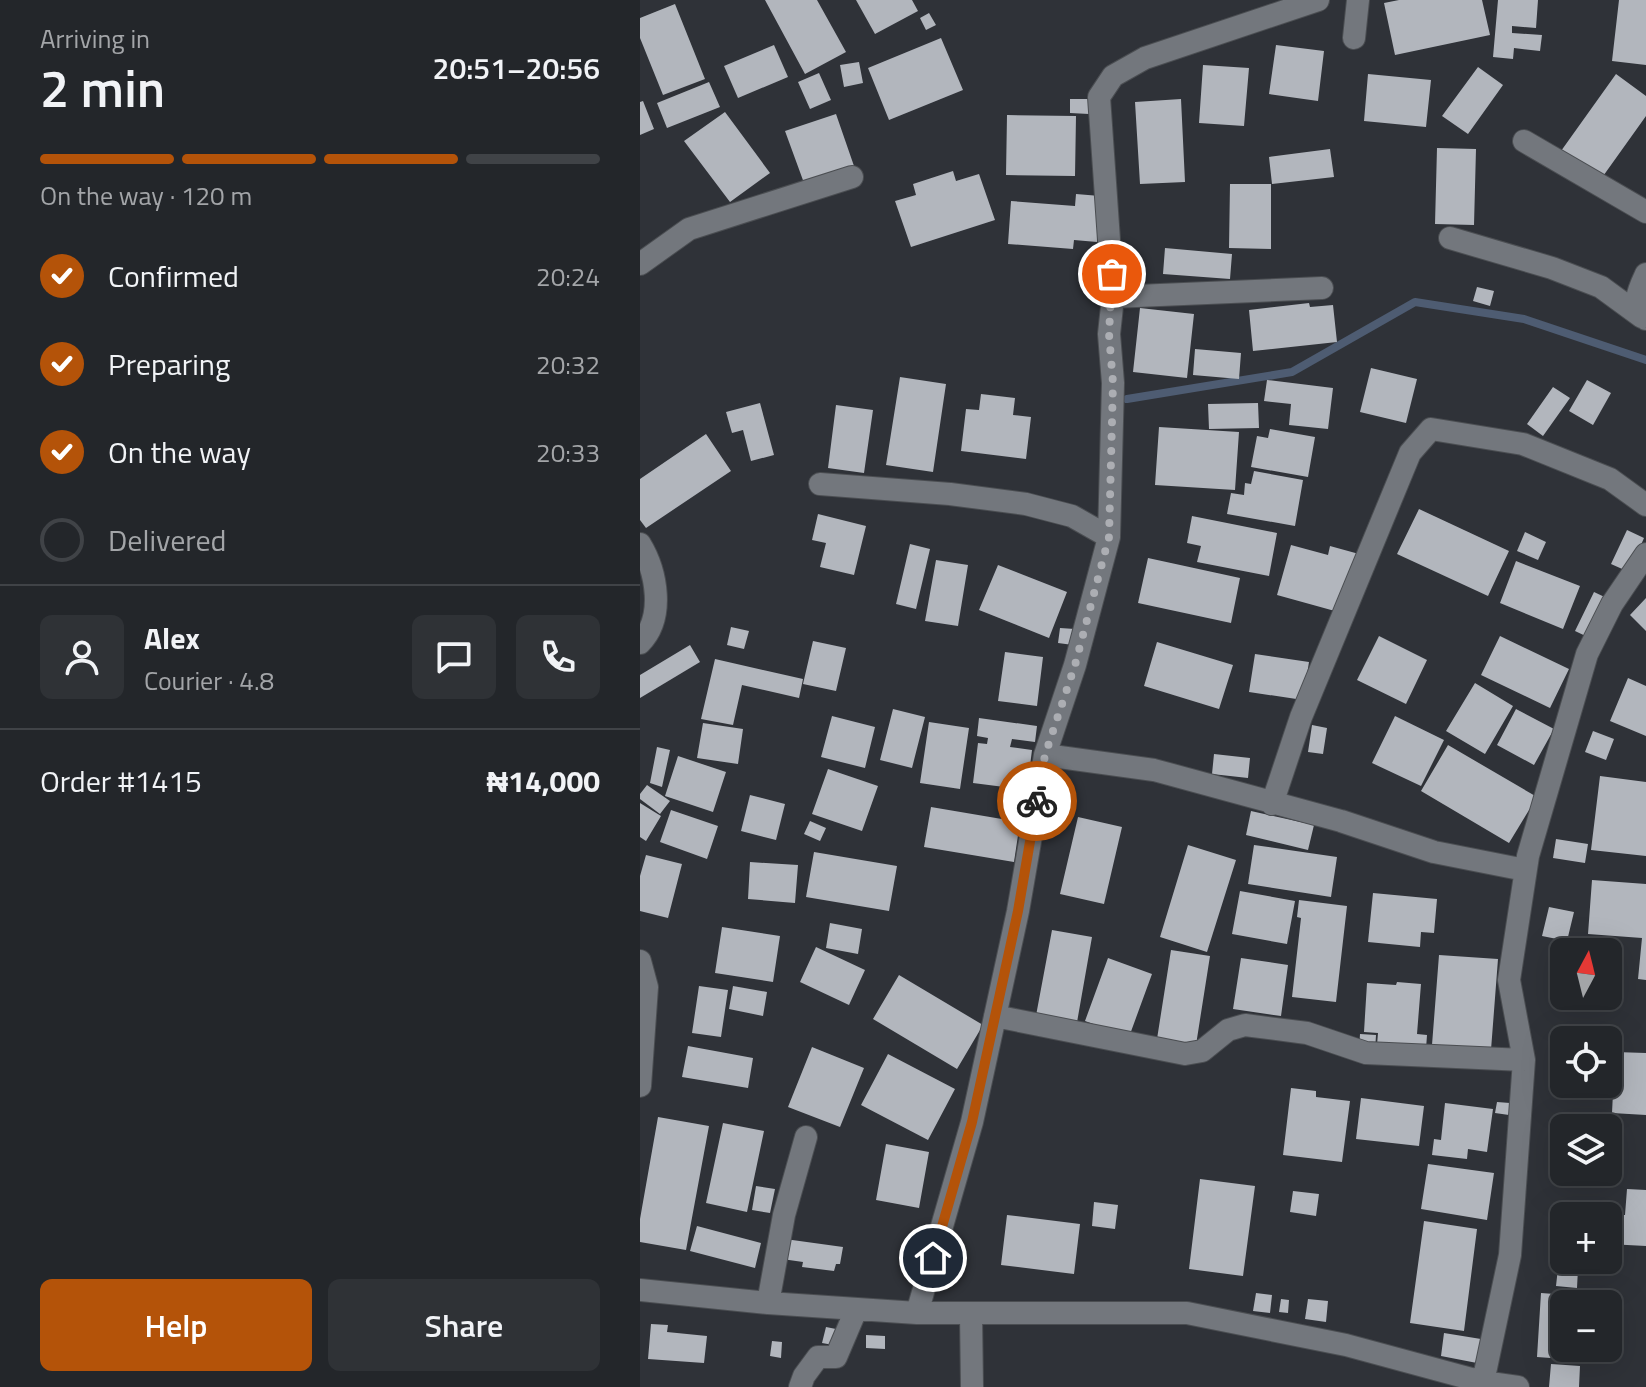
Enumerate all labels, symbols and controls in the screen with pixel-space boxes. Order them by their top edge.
text: Arriving in [40,19,150,58]
text: 20:51–20:56 [433,45,600,91]
text: 2 min [40,48,165,127]
text: On the way · 120 m [40,176,252,215]
pin [1078,240,1146,308]
icon: bag [1090,252,1134,296]
text: Confirmed [108,253,239,299]
icon: check [40,254,84,298]
text: 20:24 [536,257,600,296]
text: Preparing [108,341,230,387]
icon: check [40,342,84,386]
text: 20:32 [536,345,600,384]
text: On the way [108,429,251,475]
icon: check [40,430,84,474]
text: 20:33 [536,433,600,472]
text: Delivered [108,517,226,563]
button: person [40,615,124,699]
text: Alex [144,615,200,661]
button: chat [412,615,496,699]
button: phone [516,615,600,699]
text: Courier · 4.8 [144,661,274,700]
text: Order #1415 [40,758,202,804]
text: ₦14,000 [486,758,600,804]
courier [997,761,1077,841]
icon: bike [1015,779,1059,823]
north arrow [1550,938,1622,1010]
map controls [1550,938,1622,1362]
button: locate [1550,1026,1622,1098]
button: layers [1550,1114,1622,1186]
button: + [1550,1202,1622,1274]
pin [899,1224,967,1292]
icon: home [911,1236,955,1280]
button: Help [40,1279,312,1371]
button: Share [328,1279,600,1371]
button: − [1550,1290,1622,1362]

